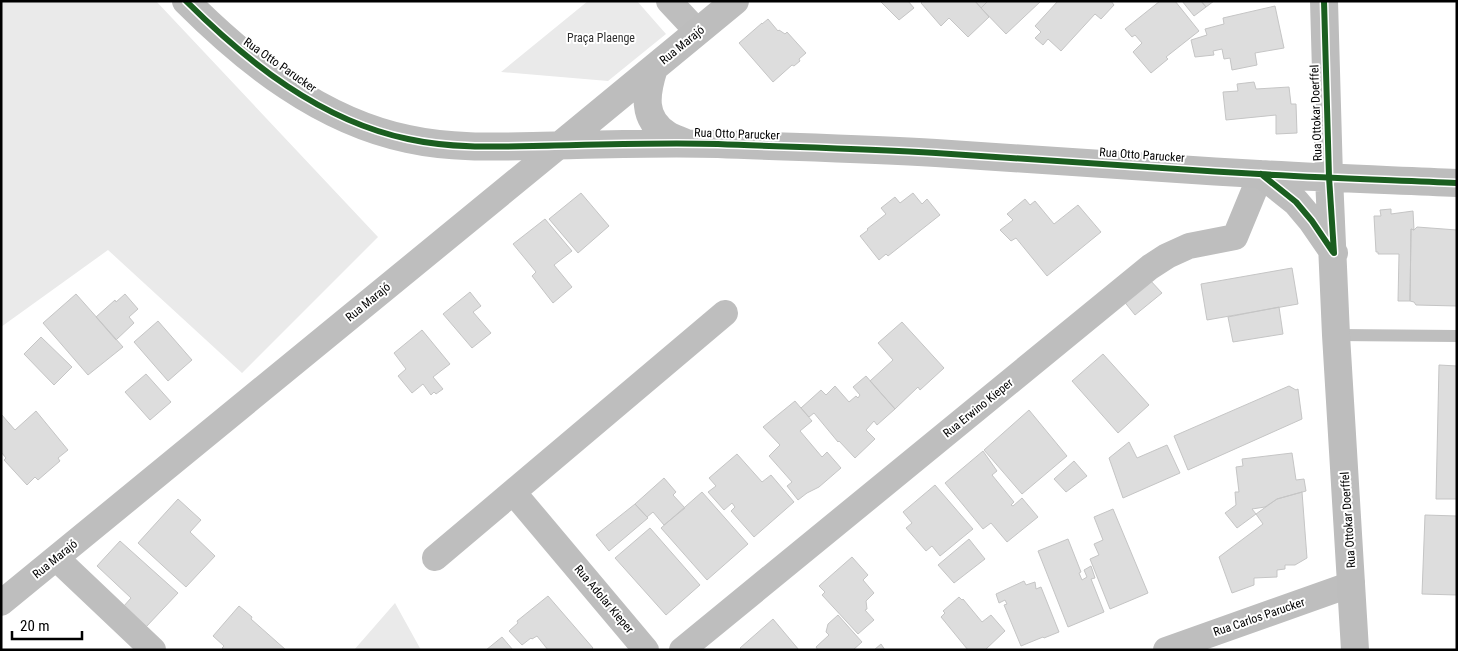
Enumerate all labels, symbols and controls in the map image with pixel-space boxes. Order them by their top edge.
street label: Rua Marajó [657,23,707,67]
park label: Praça Plaenge [567,31,635,45]
street label: Rua Otto Parucker [241,35,319,95]
street label: Rua Ottokar Doerffel [1307,65,1325,161]
street label: Rua Otto Parucker [694,126,780,143]
street label: Rua Otto Parucker [1099,145,1185,165]
street label: Rua Marajó [343,280,393,324]
street label: Rua Erwino Kieper [940,375,1016,440]
street label: Rua Ottokar Doerffel [1338,471,1358,569]
street label: Rua Marajó [30,537,80,581]
street label: Rua Adolar Kieper [571,562,637,636]
street label: Rua Carlos Parucker [1211,595,1307,639]
scale bar [12,608,82,640]
text: 20 m [20,617,50,635]

